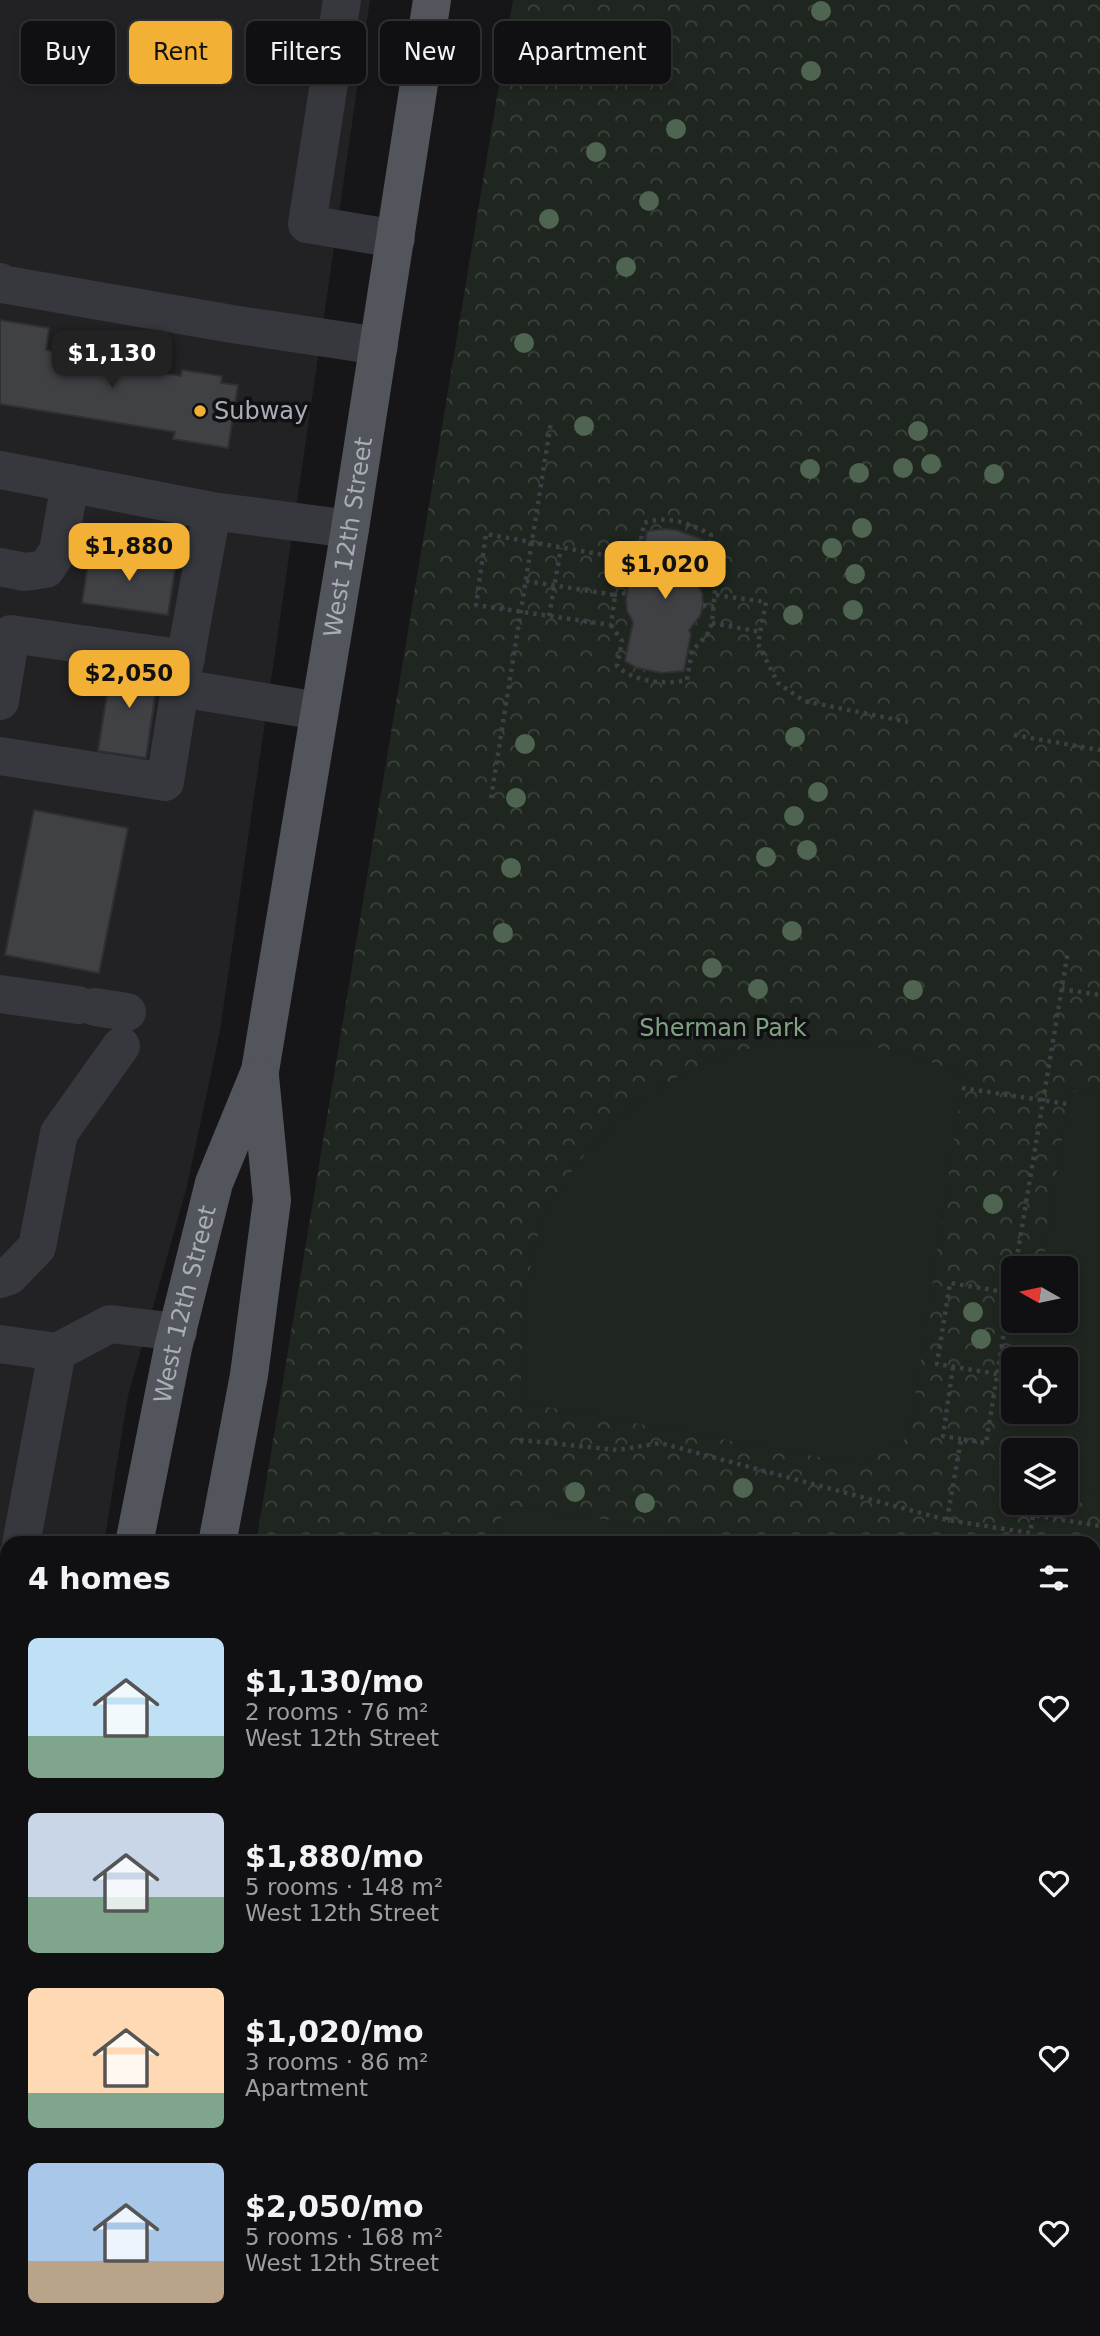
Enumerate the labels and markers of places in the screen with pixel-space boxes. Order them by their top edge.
pin: $1,130 [55,330,169,390]
place label: Subway [214,397,308,425]
marker: Subway [192,403,208,419]
pin: $1,880 [72,524,186,583]
pin: $1,020 [608,542,722,601]
pin: $2,050 [72,650,186,710]

